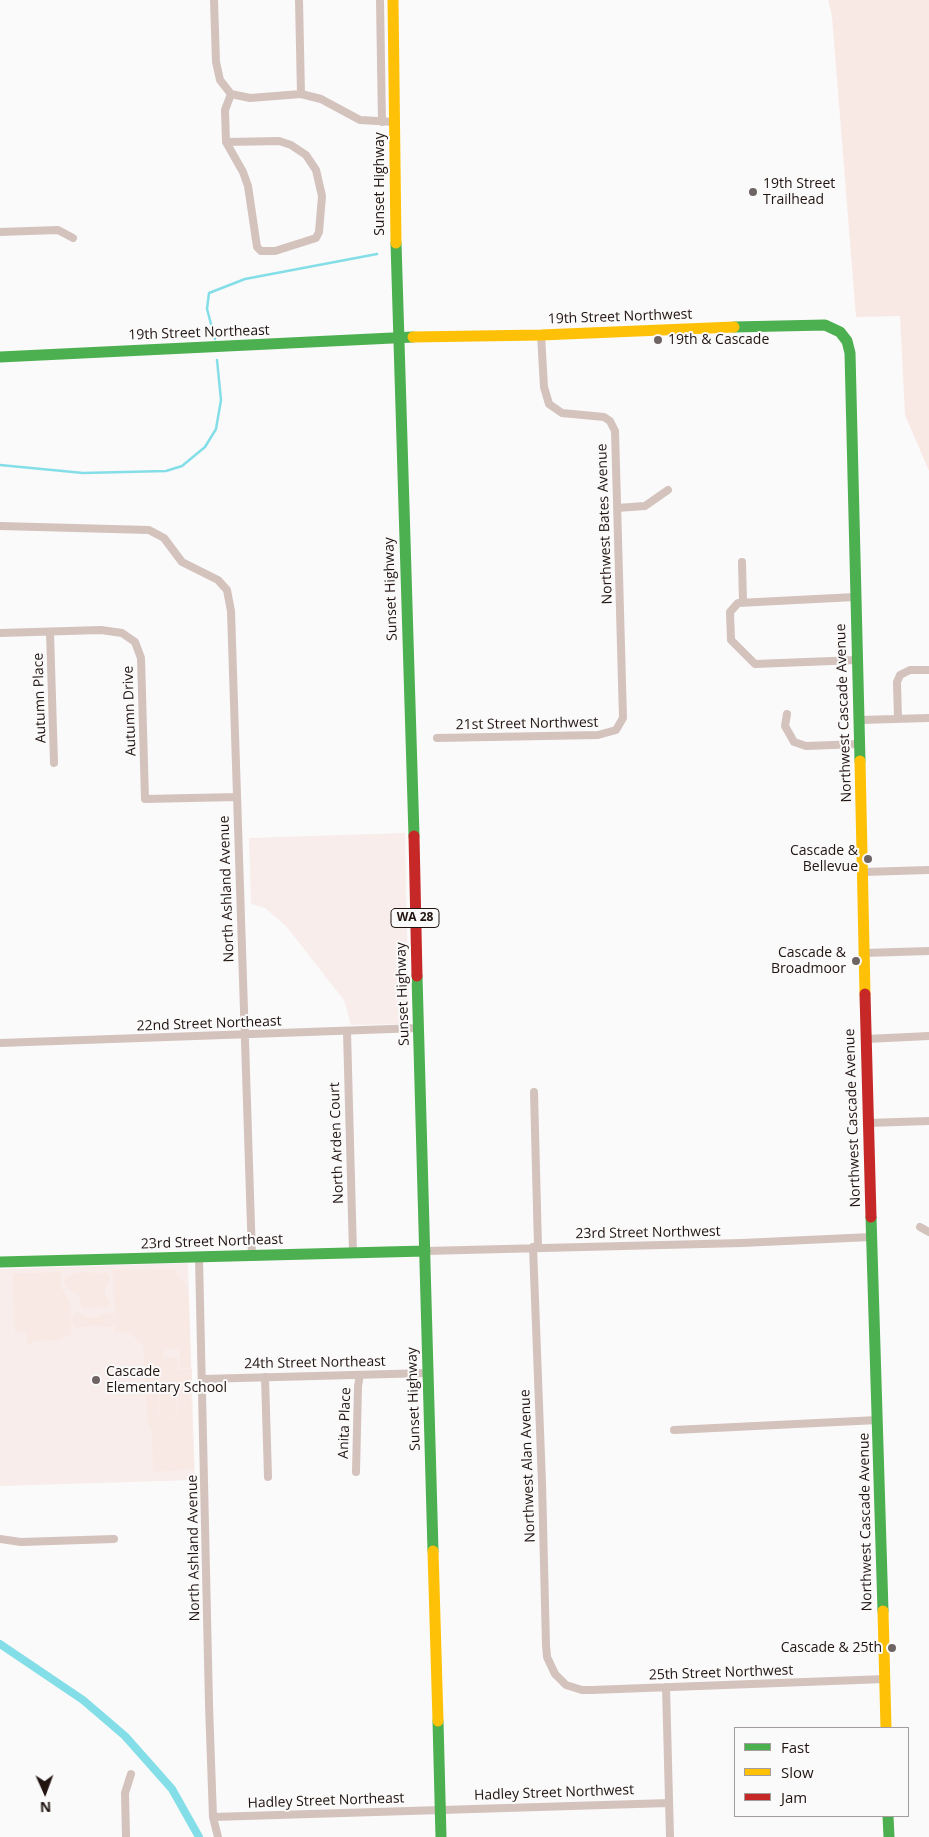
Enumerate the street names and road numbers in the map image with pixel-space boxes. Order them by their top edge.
street label: Sunset Highway [372,132,388,236]
street label: 19th Street Northwest [547,306,693,328]
street label: 19th Street Northeast [128,322,270,344]
street label: Northwest Bates Avenue [594,443,616,605]
street label: Sunset Highway [381,537,401,641]
street label: Northwest Cascade Avenue [832,623,856,803]
street label: Autumn Place [30,652,50,744]
street label: Autumn Drive [120,666,140,756]
street label: 21st Street Northwest [456,714,598,734]
street label: North Ashland Avenue [216,815,238,963]
road number: WA 28 [391,908,439,928]
street label: Sunset Highway [393,942,413,1046]
street label: 22nd Street Northeast [136,1013,282,1035]
street label: Northwest Cascade Avenue [841,1028,865,1208]
street label: North Arden Court [326,1082,348,1204]
street label: 23rd Street Northwest [575,1223,721,1243]
street label: 23rd Street Northeast [141,1231,283,1253]
street label: Sunset Highway [404,1347,424,1451]
street label: 24th Street Northeast [244,1353,386,1373]
street label: Anita Place [335,1387,355,1459]
street label: Northwest Alan Avenue [517,1389,539,1543]
street label: Northwest Cascade Avenue [856,1432,876,1612]
street label: North Ashland Avenue [184,1474,204,1622]
street label: 25th Street Northwest [648,1662,794,1684]
street label: Hadley Street Northwest [474,1782,634,1804]
street label: Hadley Street Northeast [247,1790,405,1812]

